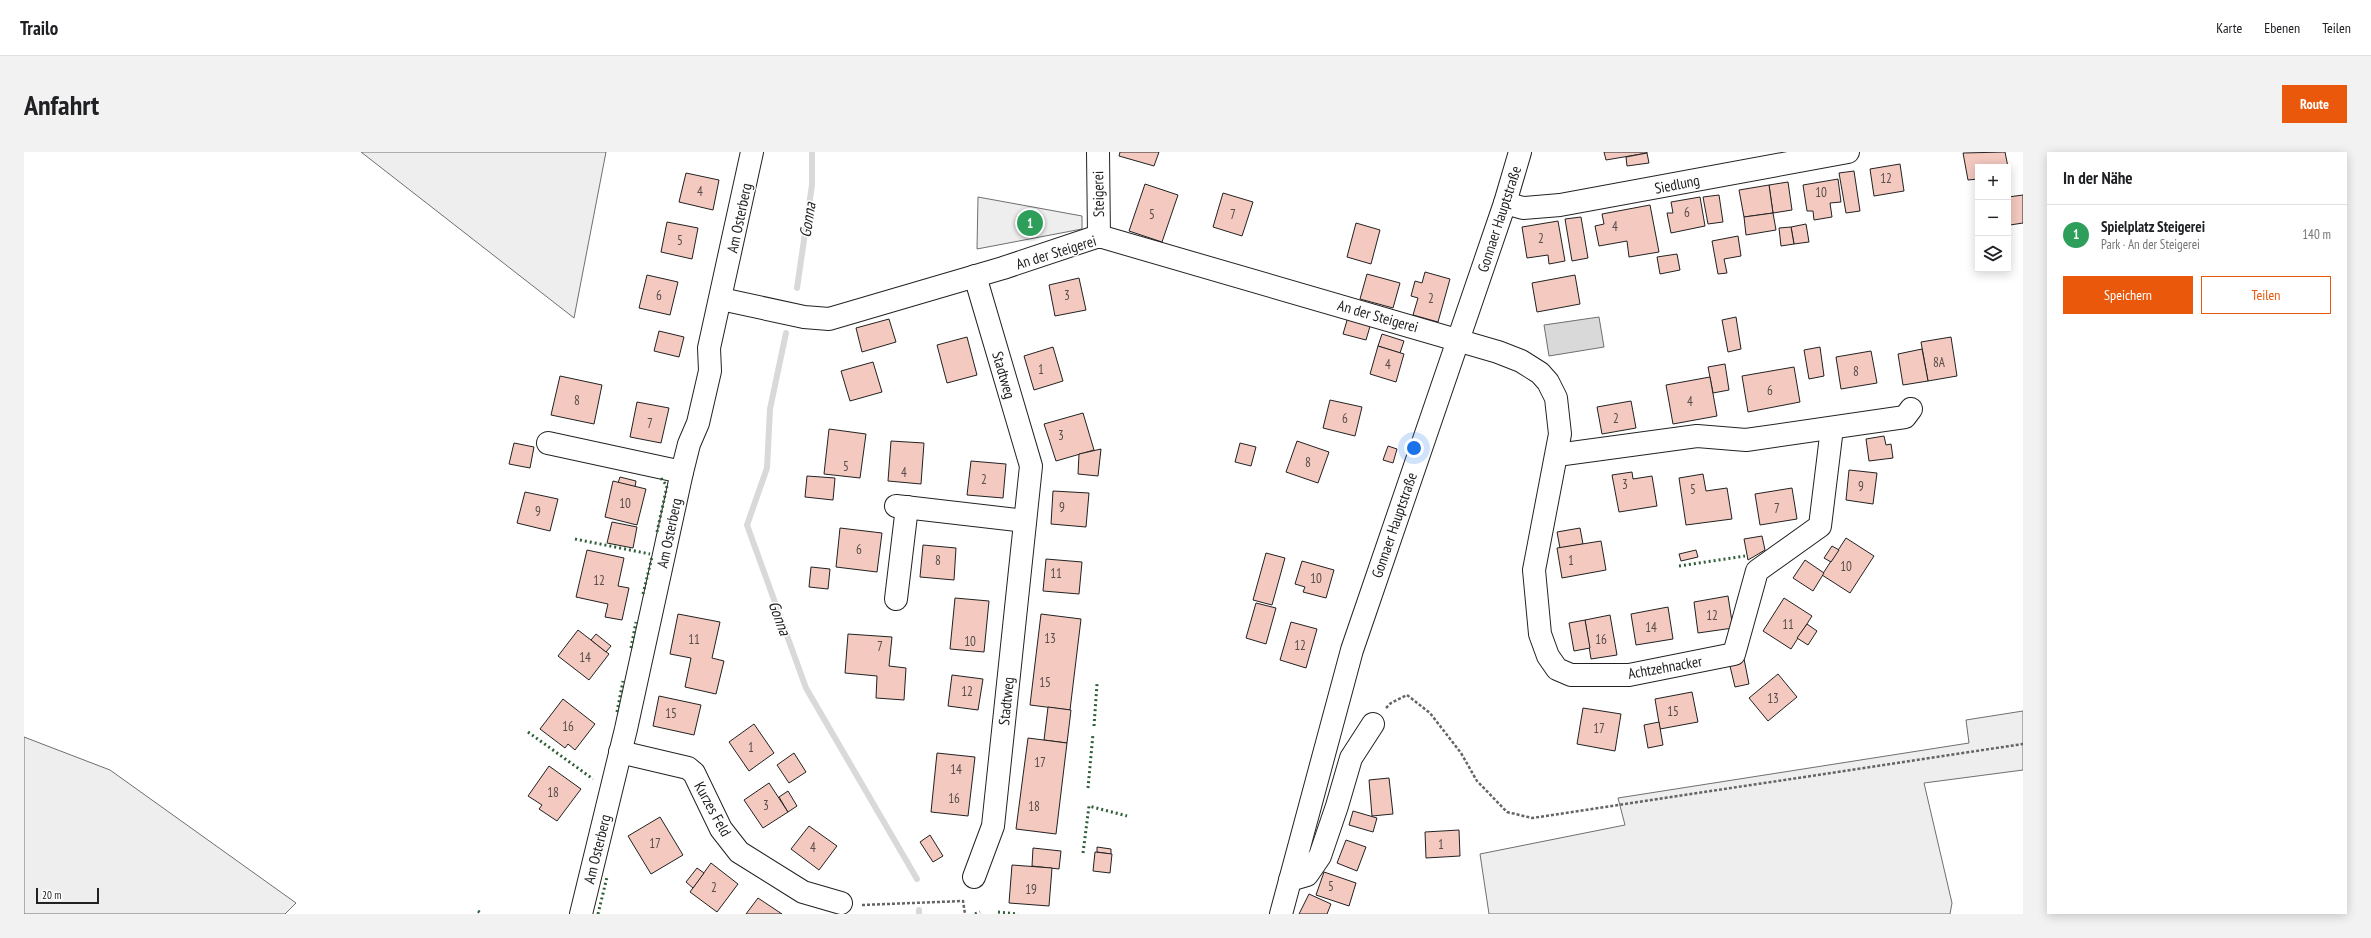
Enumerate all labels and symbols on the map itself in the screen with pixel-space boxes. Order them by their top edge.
street label: Gonnaer Hauptstraße [1473,163,1525,275]
street label: Siedlung [1653,170,1701,198]
house number: 12 [1880,170,1892,187]
street label: Steigerei [1088,171,1108,217]
street label: Am Osterberg [722,181,756,255]
house number: 4 [697,183,703,200]
house number: 10 [1815,184,1827,201]
water label: Gonna [794,199,820,239]
house number: 6 [1684,204,1690,221]
house number: 5 [1149,206,1155,223]
house number: 7 [1230,206,1236,223]
pin: 1 [1017,208,1043,238]
house number: 4 [1612,218,1618,235]
house number: 2 [1538,230,1544,247]
street label: An der Steigerei [1014,231,1098,273]
house number: 5 [677,232,683,249]
house number: 6 [656,287,662,304]
house number: 3 [1064,287,1070,304]
house number: 2 [1428,290,1434,307]
street label: An der Steigerei [1336,295,1420,337]
street label: Stadtweg [988,349,1020,401]
house number: 8A [1933,354,1946,371]
house number: 4 [1385,356,1391,373]
house number: 1 [1038,361,1044,378]
house number: 8 [1853,363,1859,380]
house number: 6 [1767,382,1773,399]
house number: 8 [574,392,580,409]
house number: 4 [1687,393,1693,410]
house number: 6 [1342,410,1348,427]
house number: 2 [1613,410,1619,427]
house number: 7 [647,415,653,432]
house number: 3 [1058,427,1064,444]
your location [1404,438,1424,458]
house number: 8 [1305,454,1311,471]
house number: 5 [843,458,849,475]
house number: 4 [901,464,907,481]
street label: Gonnaer Hauptstraße [1367,470,1421,580]
house number: 2 [981,471,987,488]
house number: 3 [1622,476,1628,493]
house number: 9 [1858,478,1864,495]
house number: 5 [1690,481,1696,498]
house number: 10 [619,495,631,512]
street label: Am Osterberg [652,496,686,570]
house number: 9 [1059,499,1065,516]
house number: 7 [1774,500,1780,517]
house number: 9 [535,503,541,520]
house number: 6 [856,541,862,558]
house number: 8 [935,552,941,569]
house number: 1 [1568,552,1574,569]
house number: 10 [1840,558,1852,575]
house number: 11 [1050,565,1062,582]
house number: 10 [1310,570,1322,587]
house number: 12 [593,572,605,589]
water label: Gonna [765,598,796,639]
house number: 12 [1706,607,1718,624]
house number: 11 [1782,616,1794,633]
house number: 14 [1645,619,1657,636]
house number: 13 [1044,630,1056,647]
house number: 11 [688,631,700,648]
house number: 16 [1595,631,1607,648]
house number: 10 [964,633,976,650]
house number: 12 [1294,637,1306,654]
house number: 7 [877,638,883,655]
house number: 14 [579,649,591,666]
street label: Achtzehnacker [1626,651,1704,683]
house number: 15 [1039,674,1051,691]
street label: Stadtweg [994,676,1018,726]
house number: 12 [961,683,973,700]
house number: 13 [1767,690,1779,707]
house number: 15 [1667,703,1679,720]
house number: 15 [665,705,677,722]
house number: 16 [562,718,574,735]
house number: 17 [1593,720,1605,737]
house number: 1 [748,739,754,756]
house number: 17 [1034,754,1046,771]
house number: 14 [950,761,962,778]
street label: Kurzes Feld [690,778,736,840]
house number: 18 [547,784,559,801]
house number: 16 [948,790,960,807]
house number: 3 [763,797,769,814]
house number: 18 [1028,798,1040,815]
street label: Am Osterberg [579,812,615,886]
house number: 17 [649,835,661,852]
house number: 1 [1438,836,1444,853]
house number: 4 [810,839,816,856]
house number: 5 [1328,878,1334,895]
house number: 2 [711,879,717,896]
house number: 19 [1025,881,1037,898]
scale bar [36,886,99,905]

